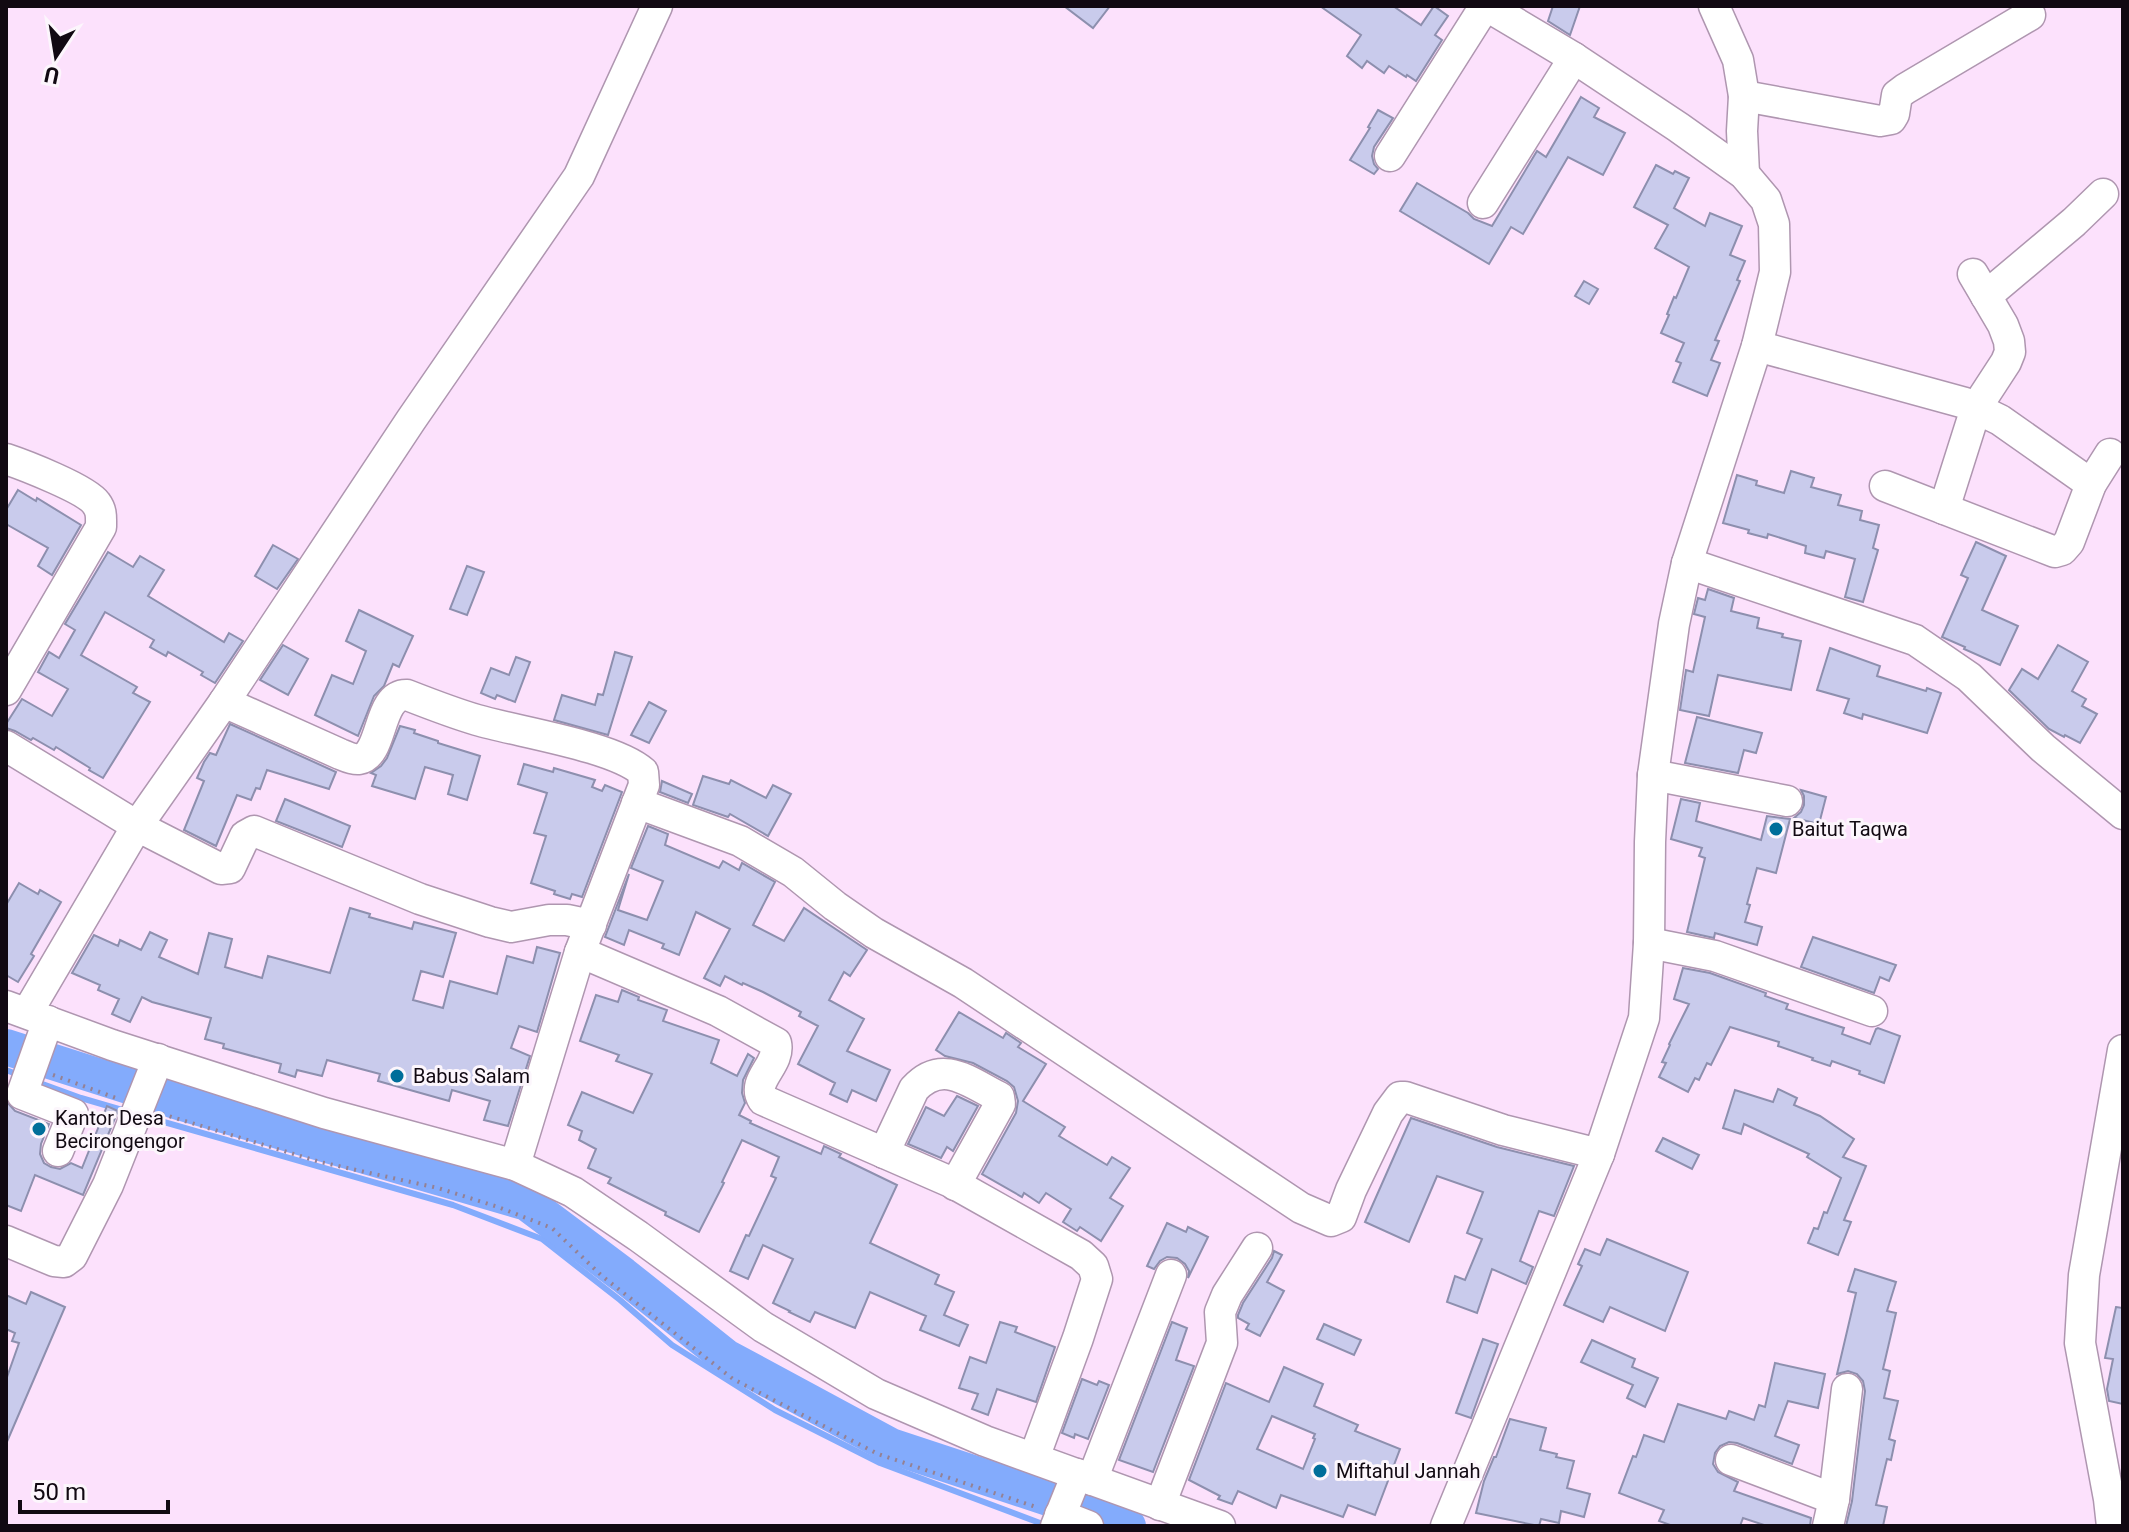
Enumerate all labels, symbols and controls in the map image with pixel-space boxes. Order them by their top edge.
north arrow [16,16,96,96]
text: U [42,61,62,89]
place label: Baitut Taqwa [1792,817,1908,841]
marker: Baitut Taqwa [1767,820,1785,838]
place label: Babus Salam [413,1064,530,1088]
marker: Babus Salam [388,1067,406,1085]
place label: Kantor Desa Becirongengor [55,1106,185,1153]
marker: Kantor Desa Becirongengor [30,1120,48,1138]
place label: Miftahul Jannah [1336,1459,1480,1483]
marker: Miftahul Jannah [1311,1462,1329,1480]
scale bar [20,1464,168,1514]
text: 50 m [32,1478,86,1506]

